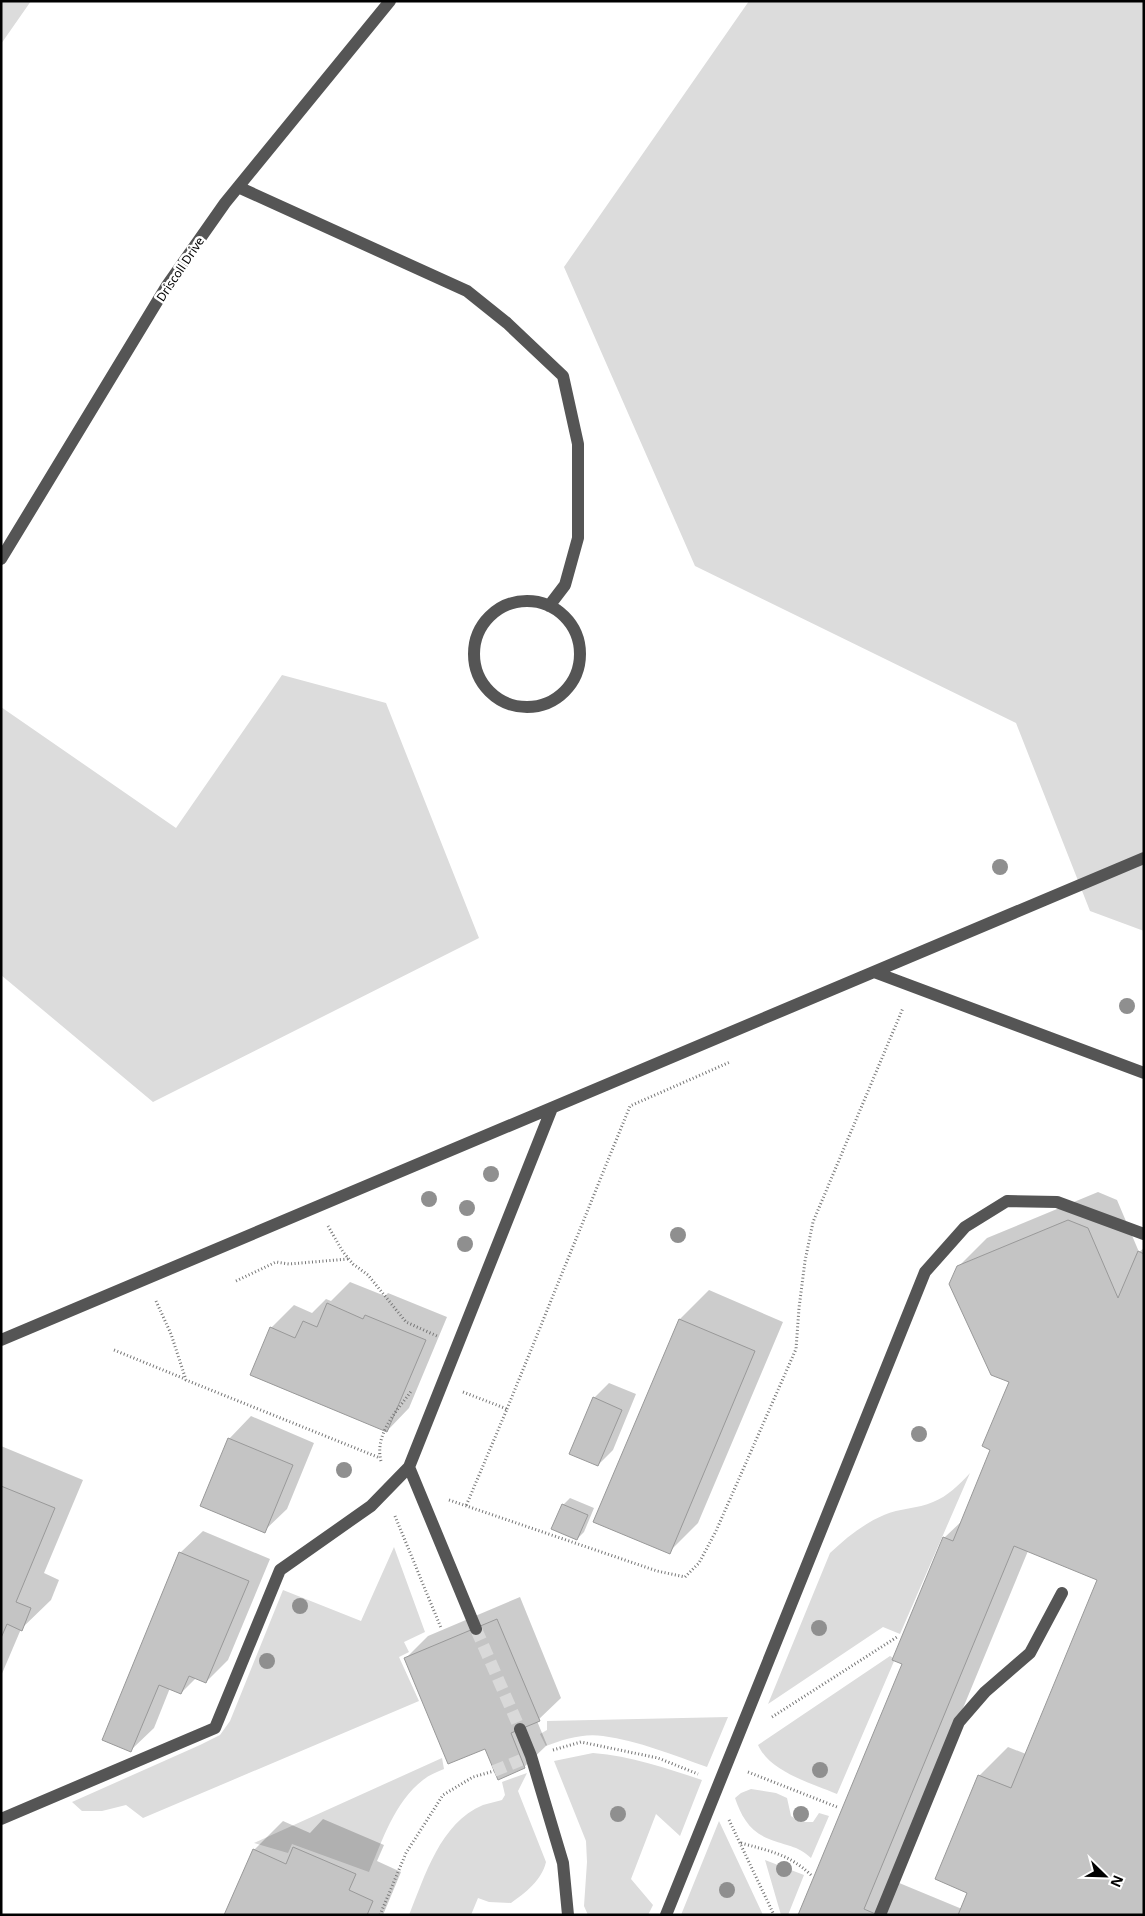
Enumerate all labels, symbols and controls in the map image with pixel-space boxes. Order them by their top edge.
street label: Driscoll Drive [152,233,208,305]
north arrow [1080,1851,1130,1901]
text: N [1106,1872,1128,1890]

